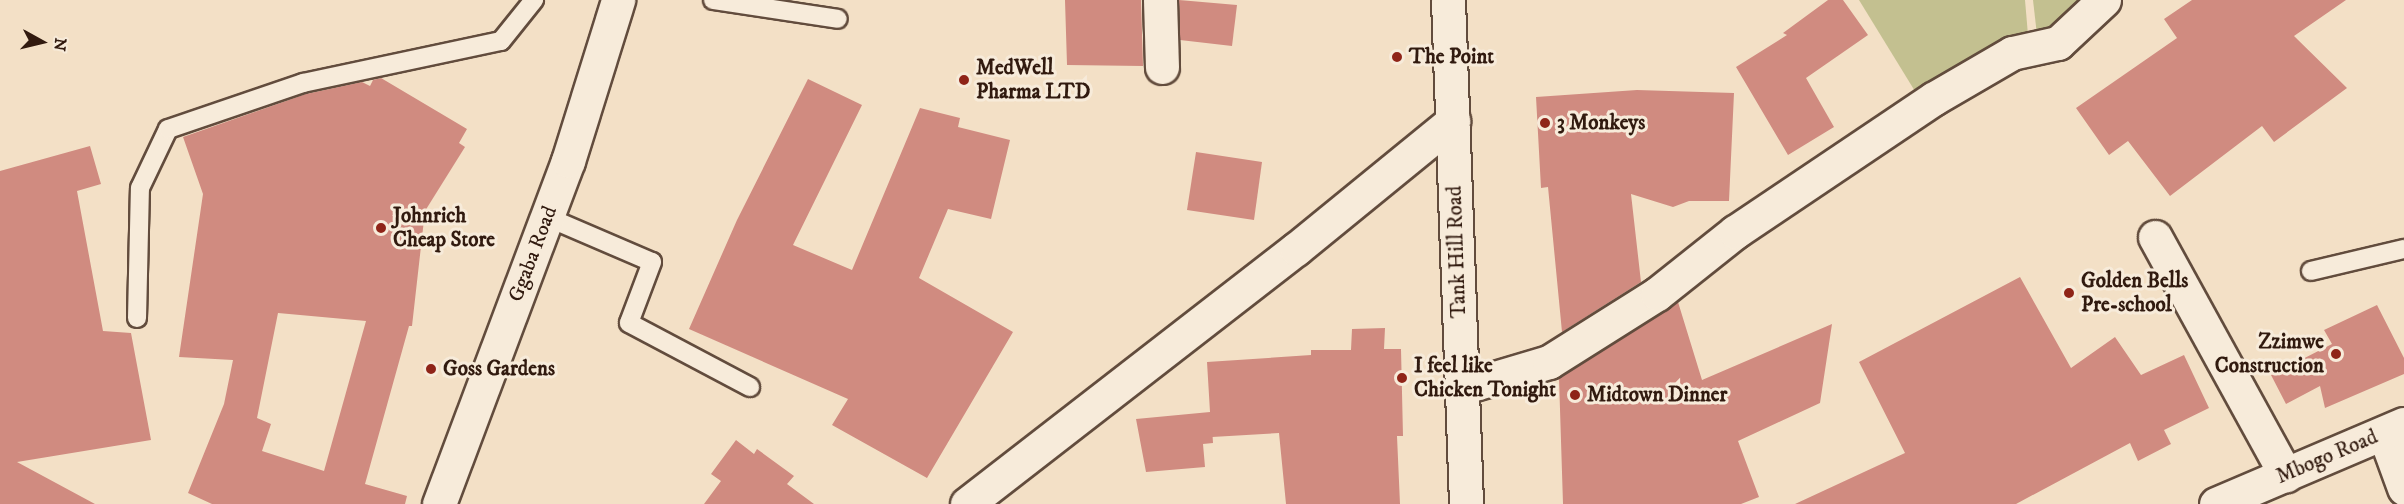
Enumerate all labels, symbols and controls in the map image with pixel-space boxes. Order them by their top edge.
north arrow [12,12,72,72]
text: N [49,37,71,52]
place label: The Point [1409,44,1494,70]
marker: The Point [1390,50,1404,64]
place label: MedWell Pharma LTD [976,55,1090,105]
marker: MedWell Pharma LTD [957,73,971,87]
place label: 3 Monkeys [1557,110,1645,136]
marker: 3 Monkeys [1538,116,1552,130]
street label: Tank Hill Road [1442,185,1472,319]
place label: Johnrich Cheap Store [393,203,495,253]
street label: Ggaba Road [503,203,563,305]
marker: Johnrich Cheap Store [374,221,388,235]
place label: Golden Bells Pre-school [2081,268,2188,318]
marker: Golden Bells Pre-school [2062,286,2076,300]
place label: Zzimwe Construction [2215,329,2324,379]
marker: Zzimwe Construction [2329,347,2343,361]
place label: I feel like Chicken Tonight [1414,353,1556,403]
place label: Goss Gardens [443,356,555,382]
marker: Goss Gardens [424,362,438,376]
marker: I feel like Chicken Tonight [1395,371,1409,385]
place label: Midtown Dinner [1587,382,1727,408]
marker: Midtown Dinner [1568,388,1582,402]
street label: Mbogo Road [2273,424,2381,490]

